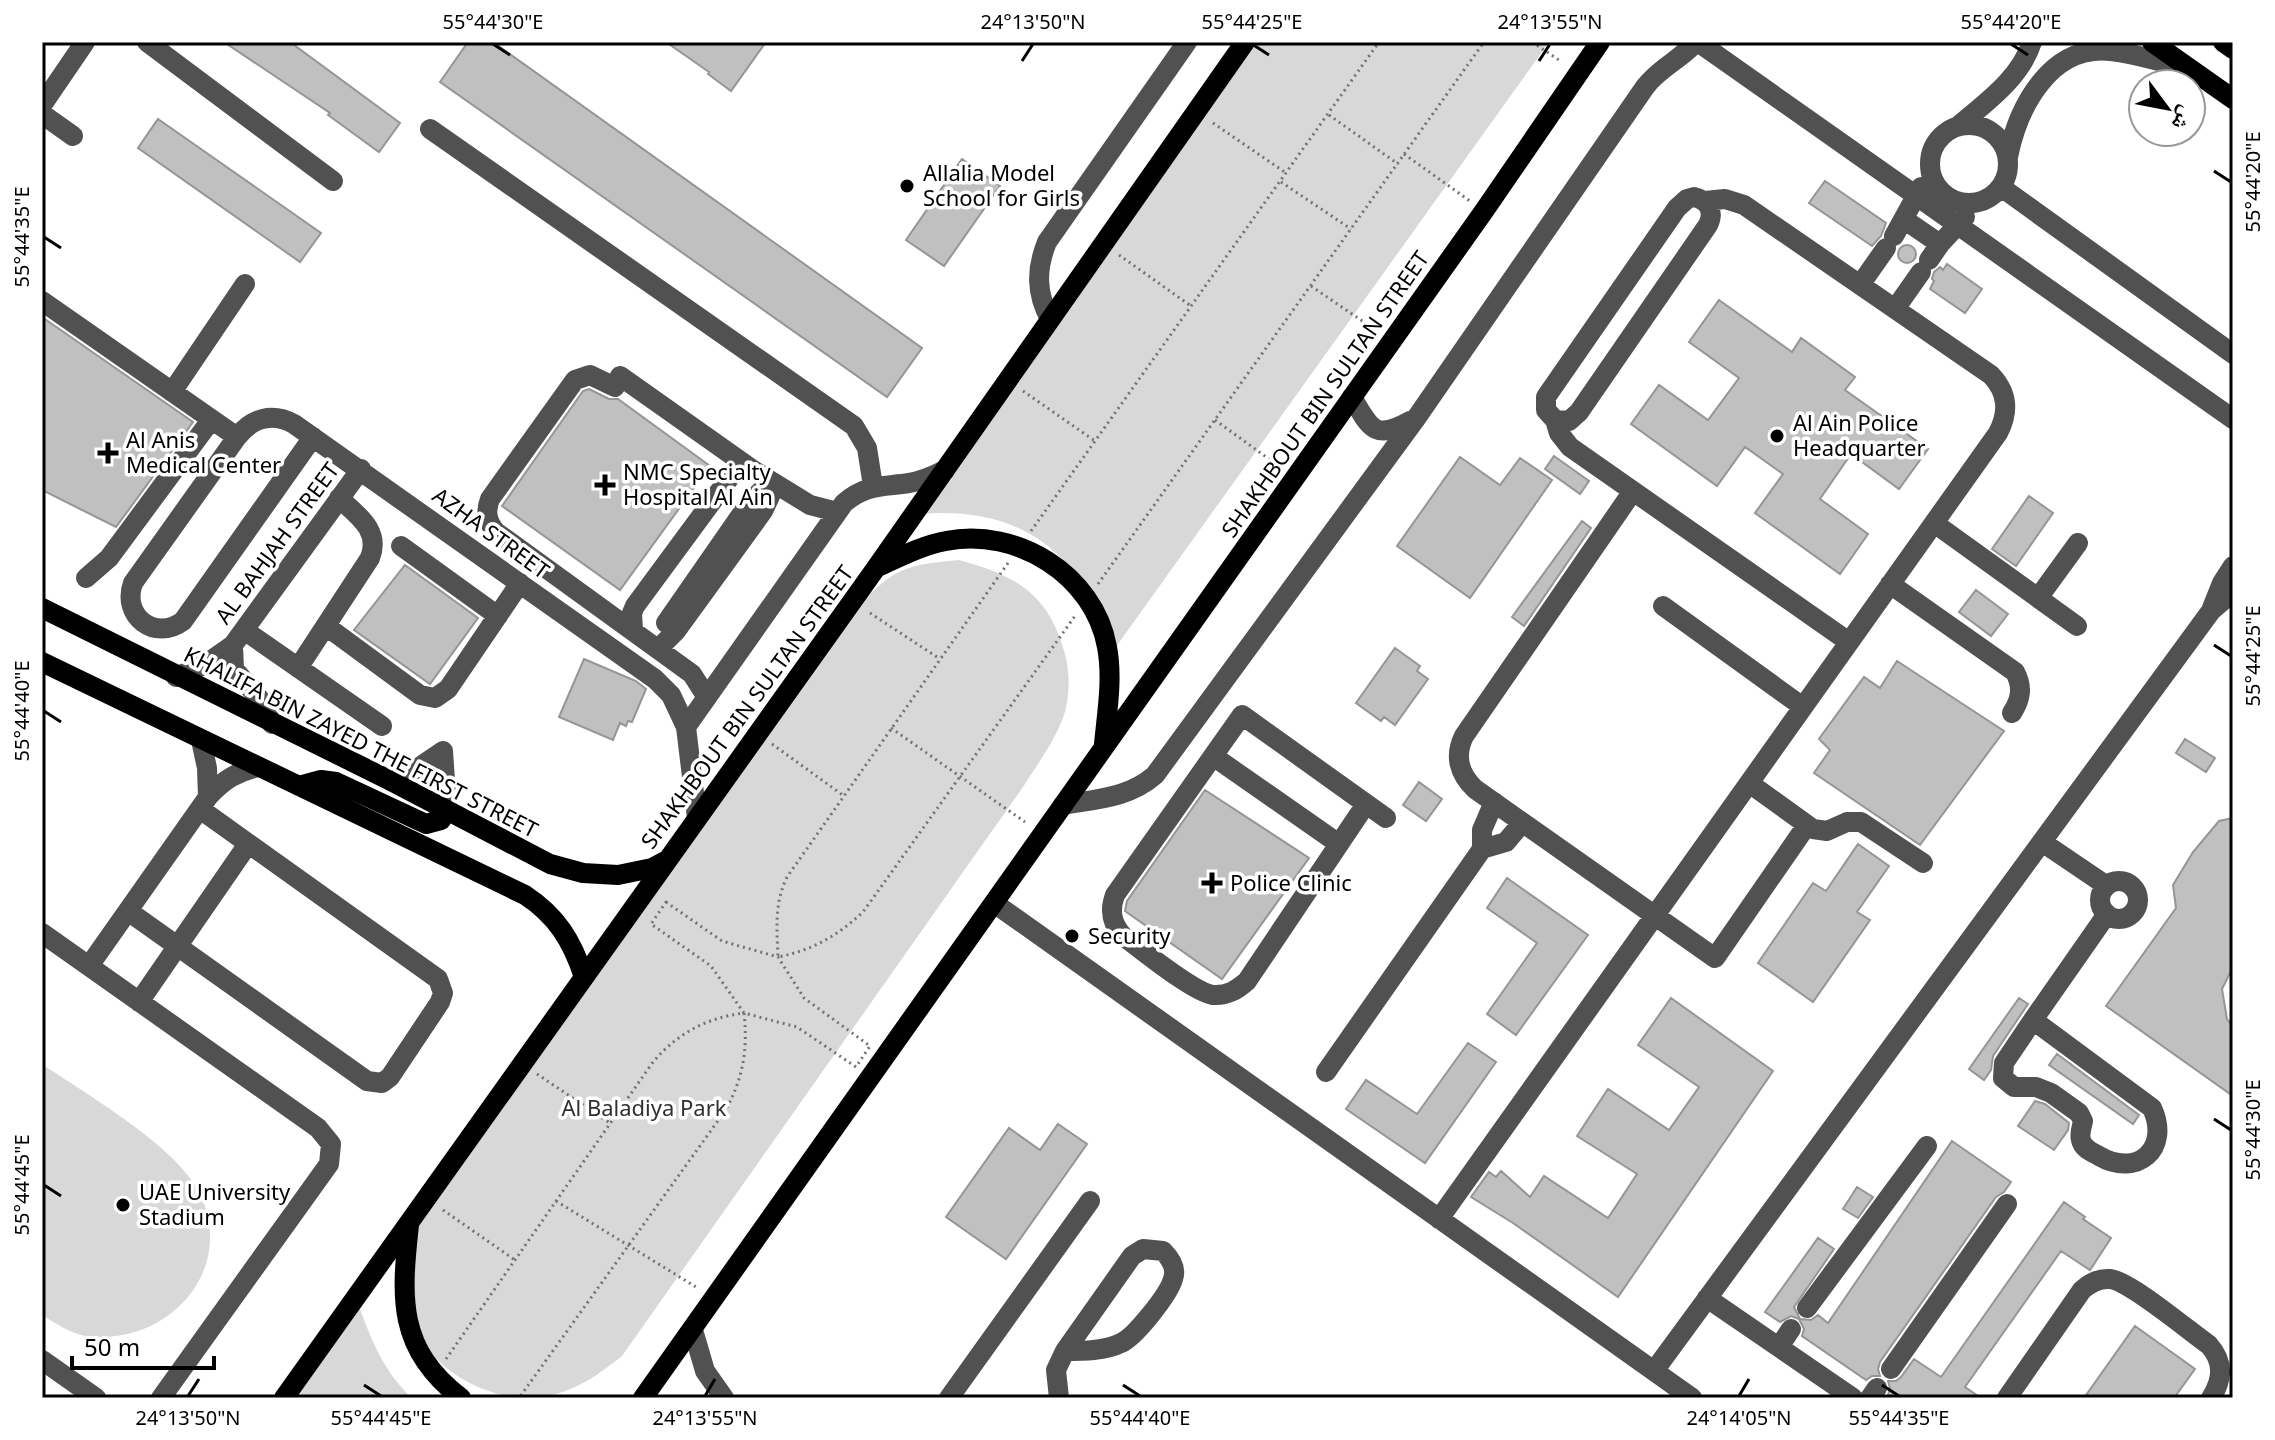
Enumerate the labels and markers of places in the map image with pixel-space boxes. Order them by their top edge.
place label: Allalia Model School for Girls [923,157,1080,212]
marker: Allalia Model School for Girls [898,177,916,195]
place label: Al Ain Police Headquarter [1793,407,1926,462]
place label: Al Anis Medical Center [126,424,281,479]
marker: Al Ain Police Headquarter [1768,427,1786,445]
marker: Al Anis Medical Center [97,442,119,464]
place label: NMC Specialty Hospital Al Ain [623,456,773,511]
marker: NMC Specialty Hospital Al Ain [594,474,616,496]
place label: Police Clinic [1230,867,1352,897]
marker: Police Clinic [1201,872,1223,894]
place label: Security [1088,920,1171,950]
marker: Security [1063,927,1081,945]
place label: UAE University Stadium [139,1176,291,1231]
marker: UAE University Stadium [114,1196,132,1214]

